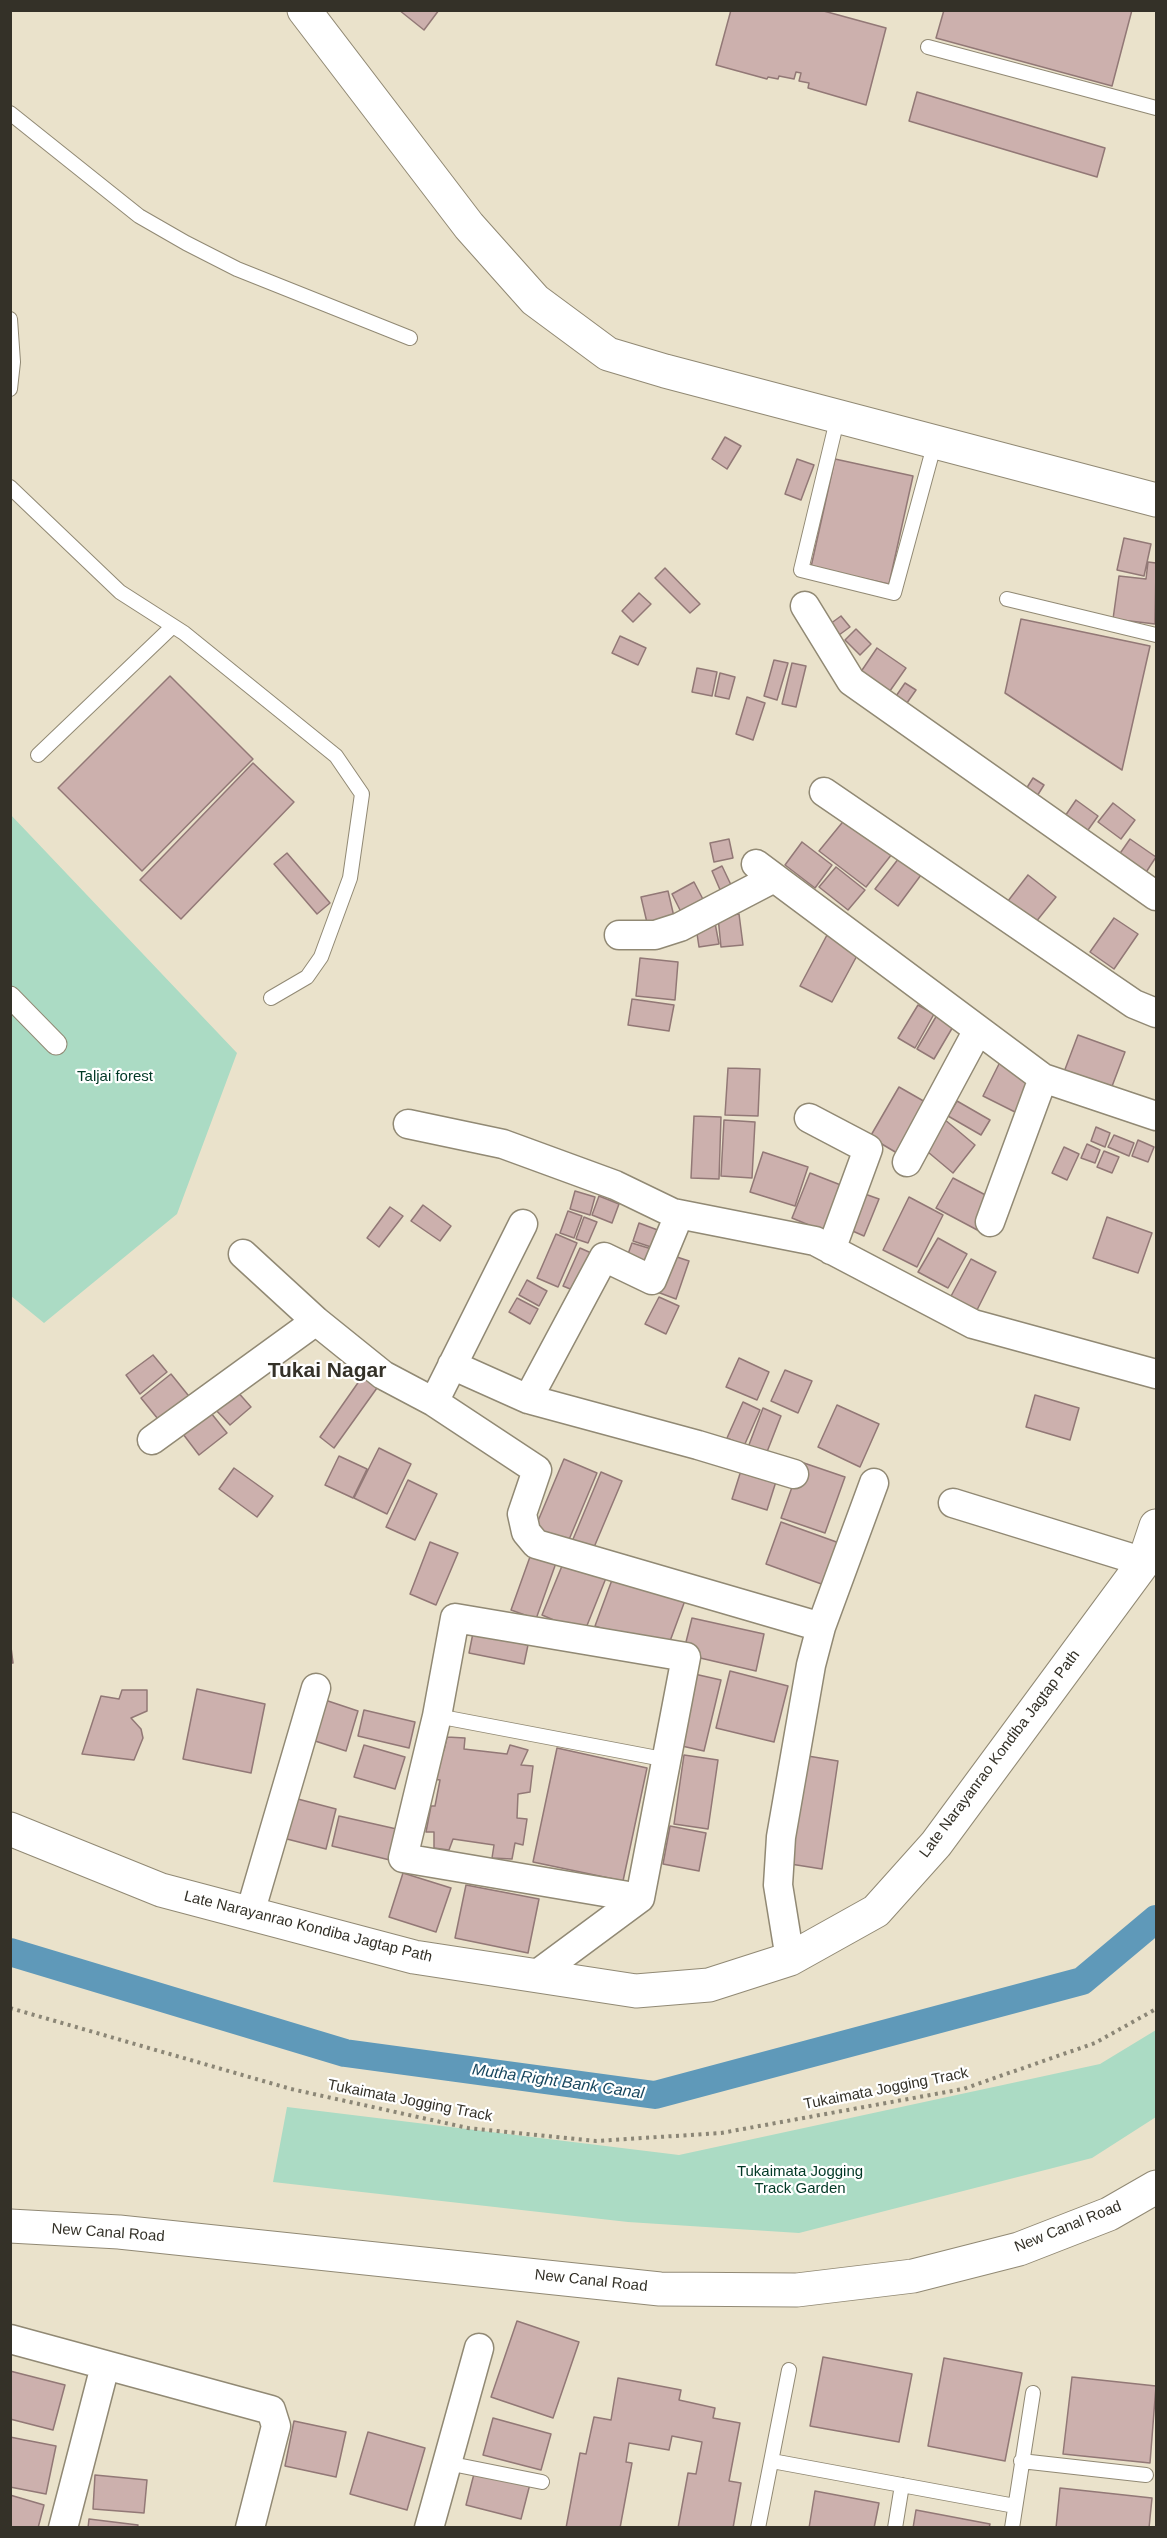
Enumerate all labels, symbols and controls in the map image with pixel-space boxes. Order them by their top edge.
park label: Taljai forest [77,1068,153,1086]
district label: Tukai Nagar [268,1358,386,1384]
street label: Late Narayanrao Kondiba Jagtap Path [916,1647,1084,1861]
street label: Late Narayanrao Kondiba Jagtap Path [182,1887,434,1967]
water label: Mutha Right Bank Canal [471,2060,645,2104]
street label: Tukaimata Jogging Track [802,2064,970,2114]
street label: Tukaimata Jogging Track [326,2076,494,2126]
park label: Tukaimata Jogging Track Garden [737,2163,863,2198]
street label: New Canal Road [1012,2197,1124,2257]
street label: New Canal Road [51,2220,165,2246]
street label: New Canal Road [534,2266,648,2296]

